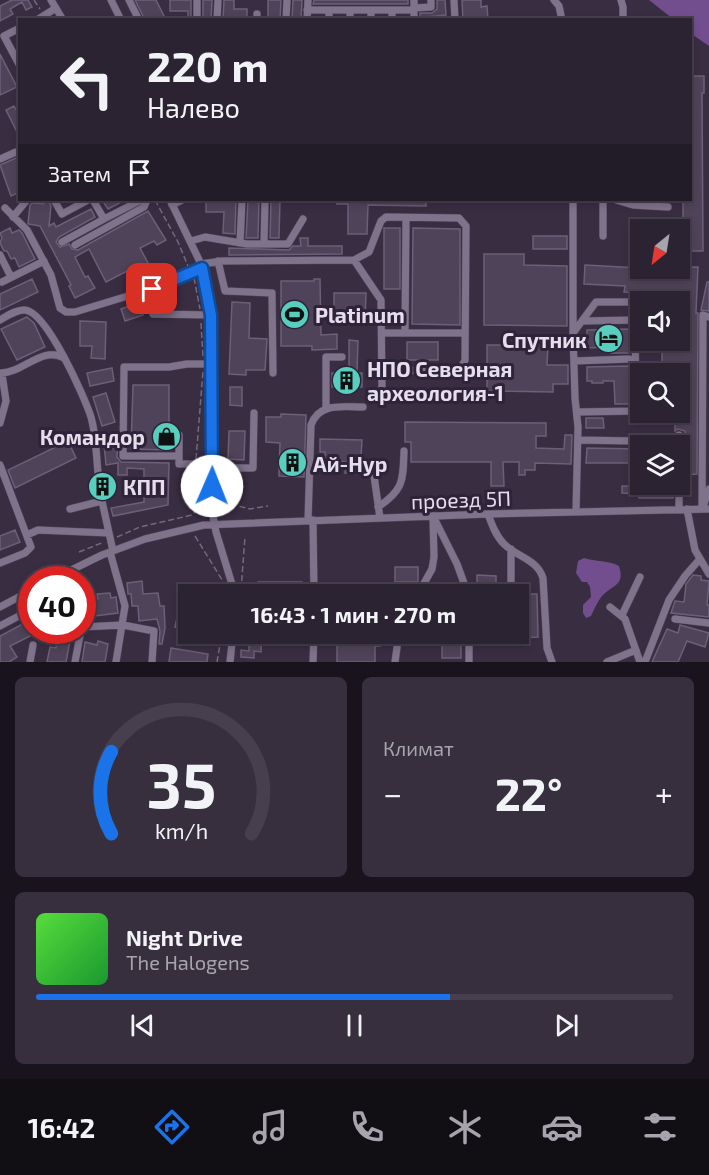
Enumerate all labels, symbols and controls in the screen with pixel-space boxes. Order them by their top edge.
text: 220 m [147,40,268,90]
icon: left [48,42,126,120]
text: Налево [147,91,240,123]
icon: arrive [123,156,156,189]
text: Затем [48,160,111,186]
north arrow [630,219,690,279]
map controls [630,219,690,495]
pin [126,263,177,314]
icon: arrive [135,272,168,305]
button: sound [630,291,690,351]
sports icon: Platinum [278,298,310,330]
place label: Platinum [315,302,405,327]
hotel icon: Спутник [592,323,624,355]
place label: Спутник [502,327,587,352]
place label: НПО Северная археология-1 [367,356,512,405]
button: search [630,363,690,423]
building icon: НПО Северная археология-1 [330,364,362,396]
shop icon: Командор [150,420,182,452]
place label: Командор [40,424,145,449]
button: layers [630,435,690,495]
building icon: Ай-Нур [276,447,308,479]
place label: Ай-Нур [313,451,387,476]
position arrow [180,454,244,518]
building icon: КПП [86,470,118,502]
place label: КПП [123,474,166,499]
street label: проезд 5П [410,485,512,513]
speed limit sign: 40 [18,566,96,644]
text: 16:43 · 1 мин · 270 m [251,601,456,627]
text: Климат [383,736,454,760]
text: 35 [146,746,216,821]
text: 22° [495,766,562,820]
text: − [383,773,402,813]
text: + [655,773,673,813]
text: km/h [154,818,208,843]
text: Night Drive [126,924,243,950]
text: The Halogens [126,950,250,974]
icon: previous [126,1009,159,1042]
icon: pause [338,1009,371,1042]
icon: next [550,1009,583,1042]
icon: directions [151,1106,193,1148]
icon: music [249,1106,291,1148]
icon: phone [346,1106,388,1148]
icon: climate [444,1106,486,1148]
icon: car [541,1106,583,1148]
icon: filters [639,1106,681,1148]
text: 16:42 [28,1111,95,1143]

